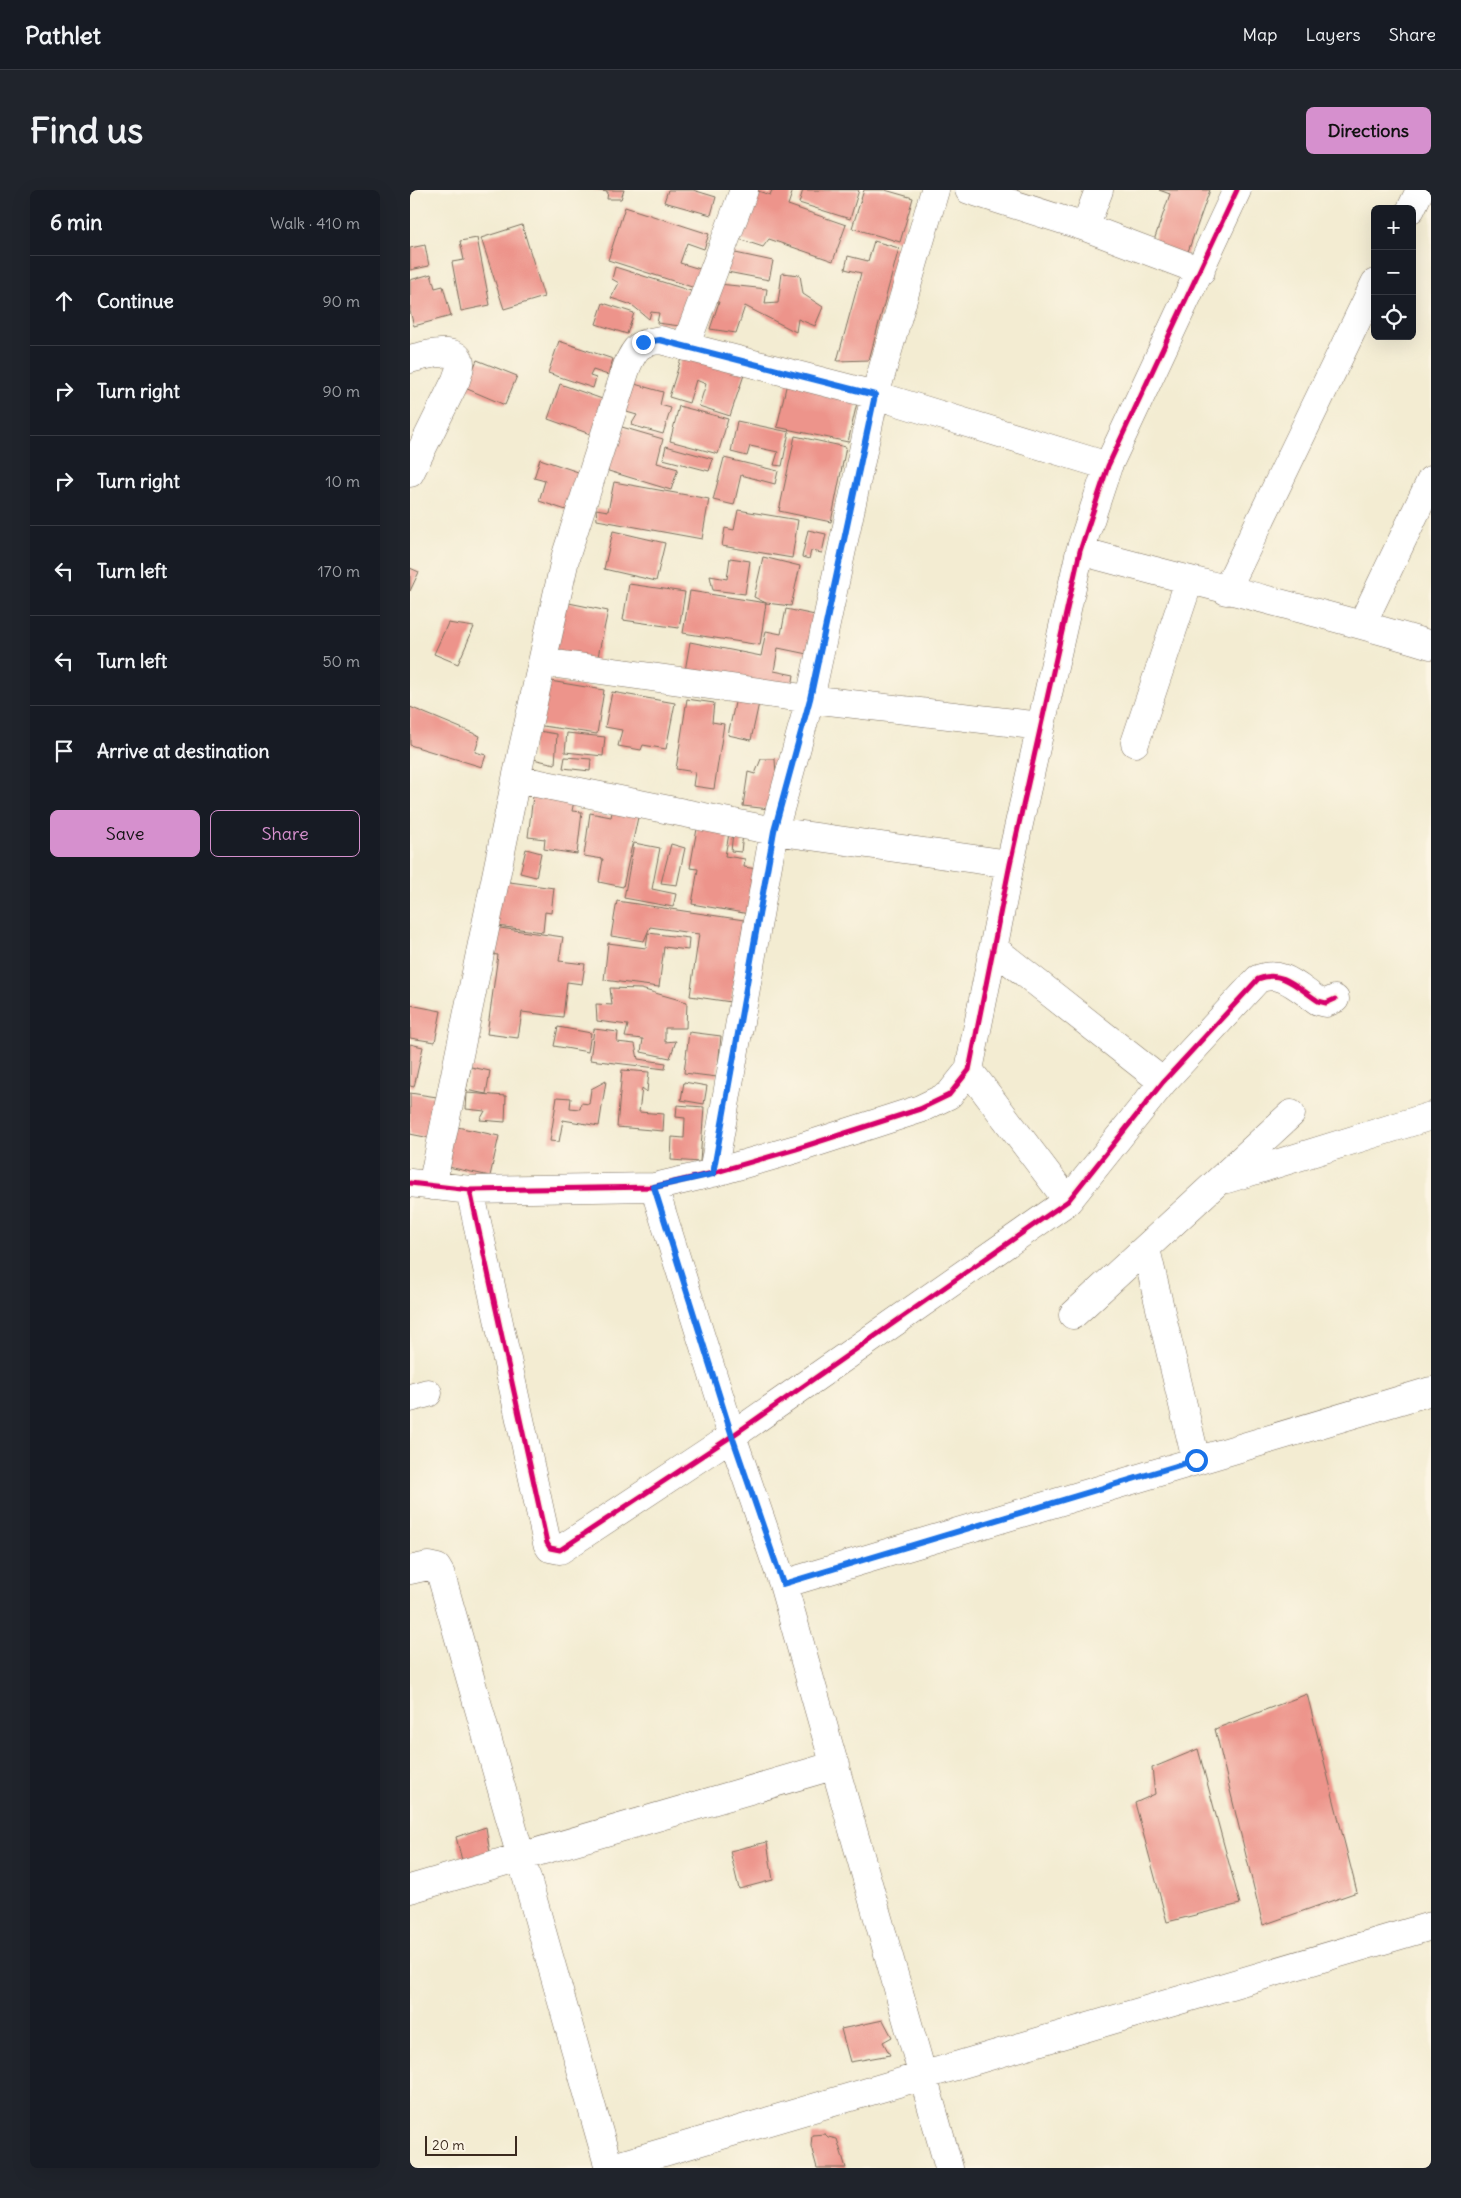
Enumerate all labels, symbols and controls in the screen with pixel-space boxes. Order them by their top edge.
text: Pathlet [25,20,101,50]
text: Map [1242,23,1277,46]
text: Layers [1305,23,1361,46]
text: Share [1389,23,1436,46]
button: Directions [1306,107,1431,154]
text: Find us [30,108,143,152]
map controls [1371,205,1416,340]
button: + [1371,205,1416,250]
text: 6 min [50,209,102,236]
text: Walk · 410 m [270,213,360,233]
button: − [1371,250,1416,295]
icon: ahead [50,287,78,315]
text: Continue [97,289,174,313]
text: 90 m [322,291,360,311]
button: locate [1371,295,1416,340]
route end [632,331,655,354]
icon: right [50,377,78,405]
text: Turn right [97,379,180,403]
text: 90 m [322,381,360,401]
icon: right [50,467,78,495]
text: Turn right [97,469,180,493]
text: 10 m [325,471,360,491]
icon: left [50,557,78,585]
text: Turn left [97,559,167,583]
text: 170 m [317,561,360,581]
icon: left [50,647,78,675]
text: Turn left [97,649,167,673]
text: 50 m [322,651,360,671]
icon: arrive [50,737,78,765]
text: Arrive at destination [97,739,270,763]
button: Save [50,810,200,857]
button: Share [210,810,360,857]
route start [1185,1449,1208,1472]
scale bar [425,2133,518,2156]
text: 20 m [432,2136,465,2154]

